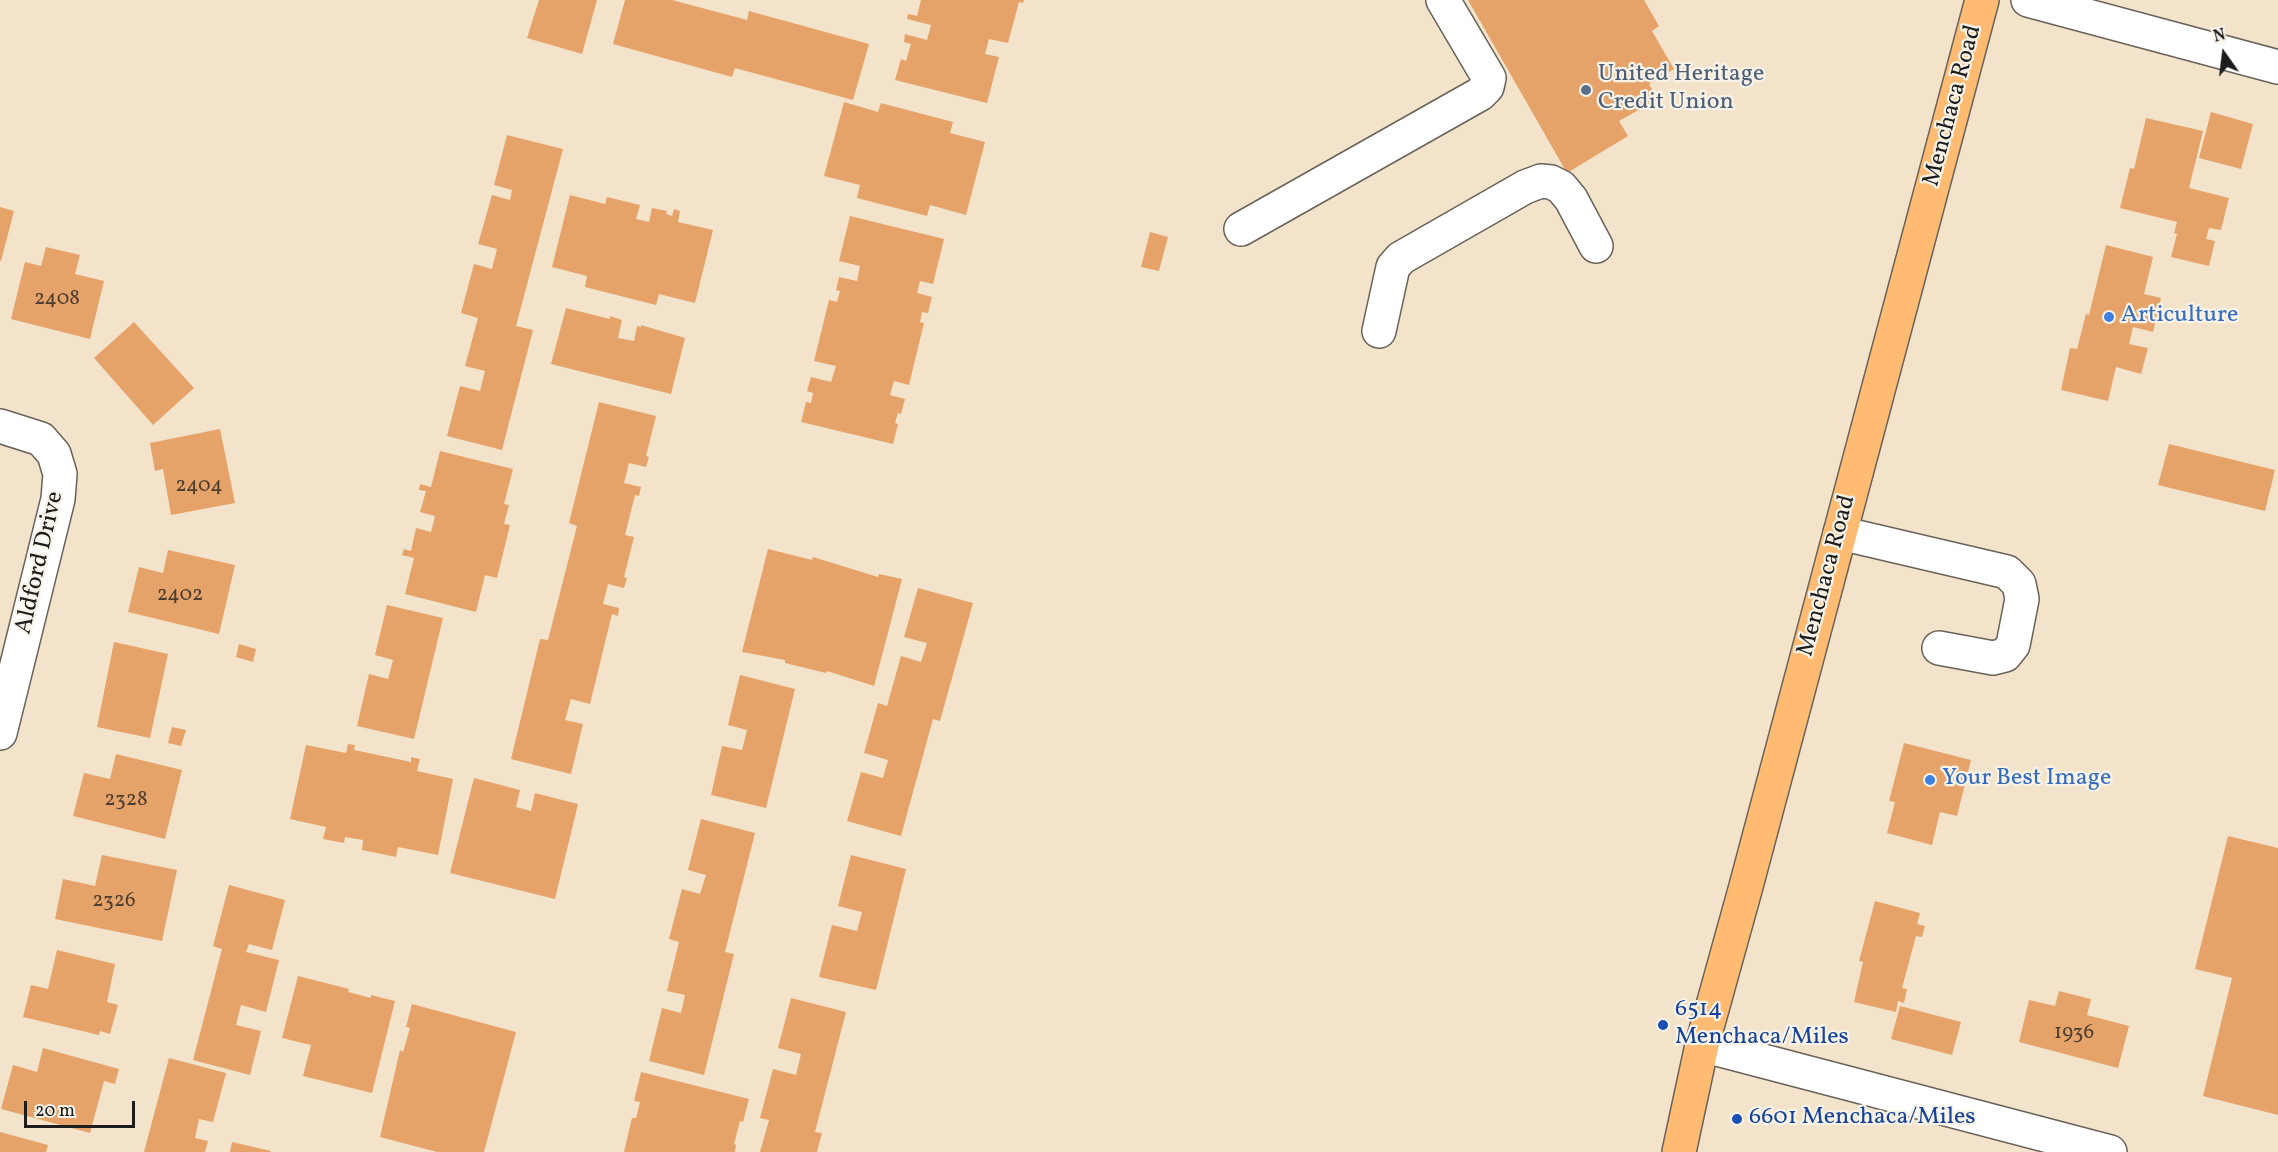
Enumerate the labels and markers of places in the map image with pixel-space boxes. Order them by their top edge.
place label: United Heritage Credit Union [1598,62,1764,118]
marker: United Heritage Credit Union [1579,83,1593,97]
place label: Articulture [2121,303,2238,331]
marker: Articulture [2102,310,2116,324]
place label: Your Best Image [1942,766,2111,794]
marker: Your Best Image [1923,773,1937,787]
place label: 6514 Menchaca/Miles [1675,997,1849,1053]
marker: 6514 Menchaca/Miles [1656,1018,1670,1032]
place label: 6601 Menchaca/Miles [1749,1105,1976,1133]
marker: 6601 Menchaca/Miles [1730,1112,1744,1126]

